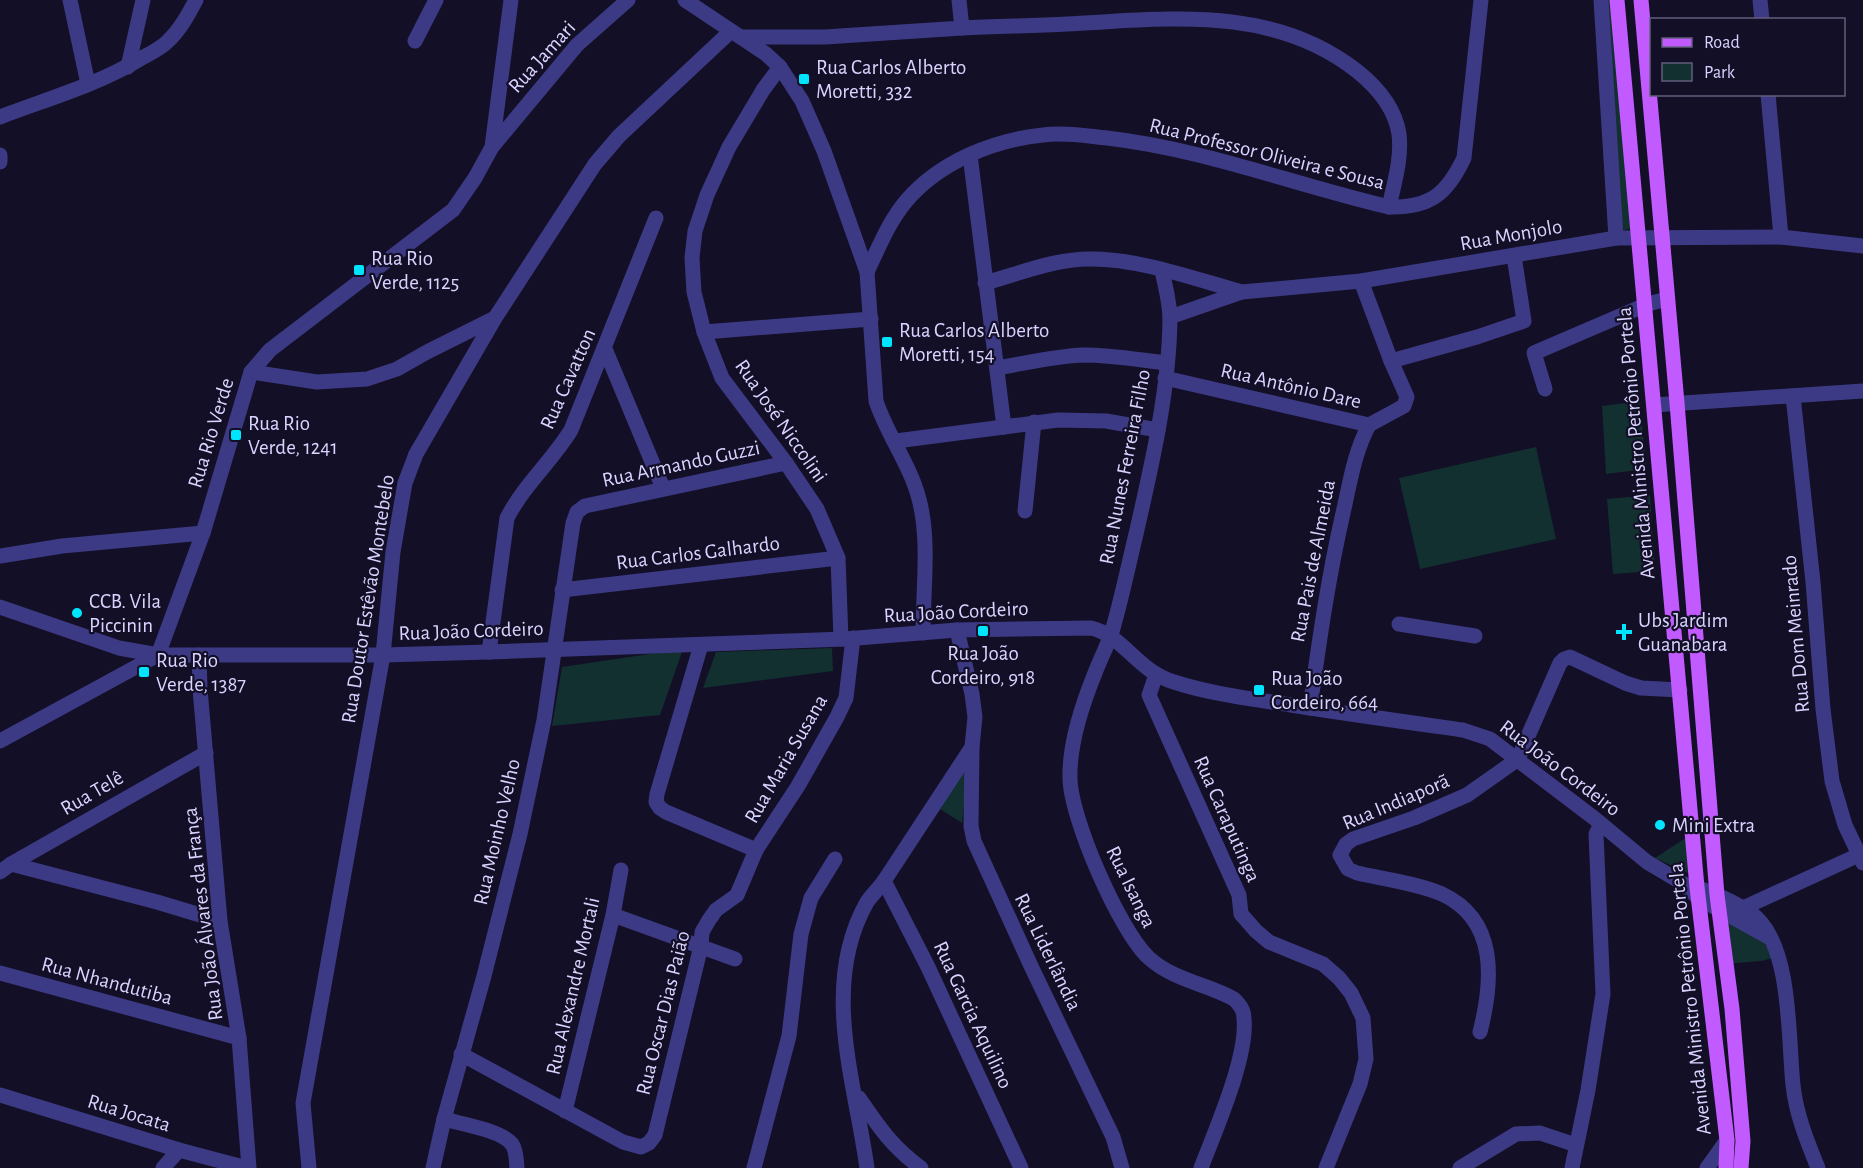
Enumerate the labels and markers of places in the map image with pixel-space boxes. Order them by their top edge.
place label: Rua Carlos Alberto Moretti, 332 [816,57,966,102]
marker: Rua Carlos Alberto Moretti, 332 [797,72,811,86]
place label: Rua Rio Verde, 1125 [371,248,459,293]
marker: Rua Rio Verde, 1125 [352,263,366,277]
place label: Rua Carlos Alberto Moretti, 154 [899,320,1049,365]
marker: Rua Carlos Alberto Moretti, 154 [880,335,894,349]
place label: Rua Rio Verde, 1241 [248,413,338,458]
marker: Rua Rio Verde, 1241 [229,428,243,442]
place label: CCB. Vila Piccinin [89,591,162,636]
marker: CCB. Vila Piccinin [70,606,84,620]
place label: Ubs Jardim Guanabara [1638,610,1728,655]
marker: Ubs Jardim Guanabara [1615,623,1633,641]
marker: Rua João Cordeiro, 918 [976,624,990,638]
place label: Rua João Cordeiro, 918 [931,643,1035,688]
place label: Rua Rio Verde, 1387 [156,650,246,695]
marker: Rua Rio Verde, 1387 [137,665,151,679]
place label: Rua João Cordeiro, 664 [1271,668,1378,713]
marker: Rua João Cordeiro, 664 [1252,683,1266,697]
place label: Mini Extra [1672,815,1756,836]
marker: Mini Extra [1653,818,1667,832]

